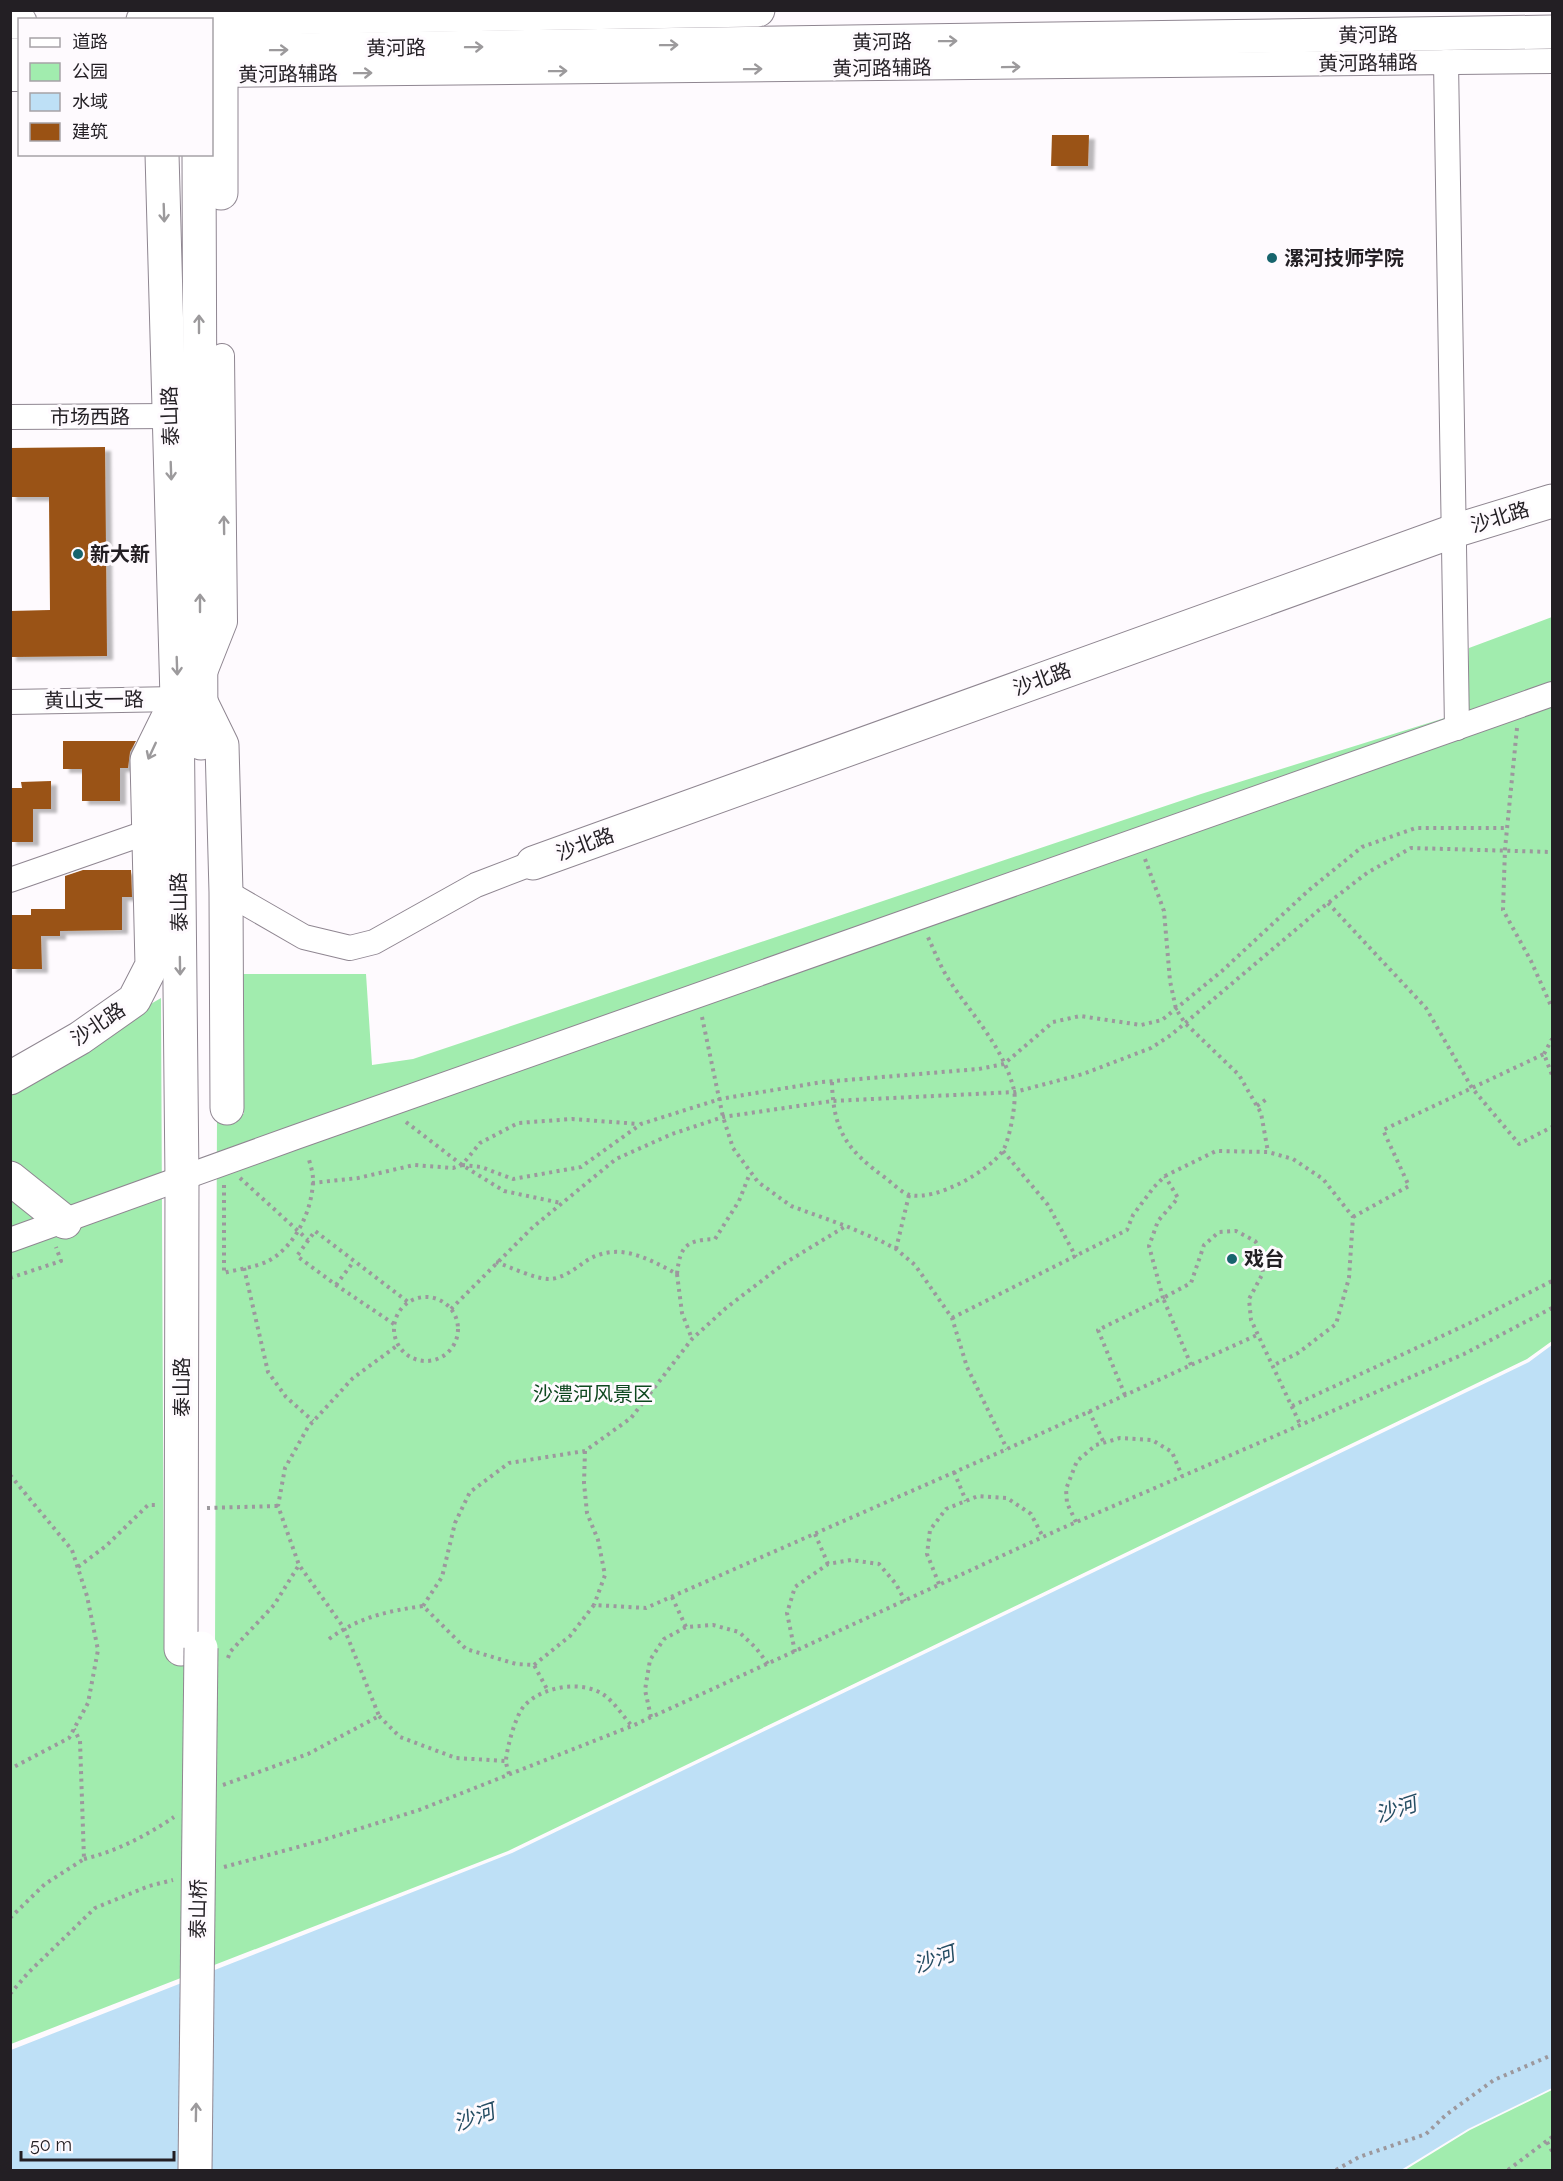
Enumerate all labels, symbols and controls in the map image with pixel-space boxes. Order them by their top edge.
legend [18,18,213,156]
street label: 黄河路 [1338,22,1398,48]
street label: 黄河路 [852,29,912,55]
text: 道路 [72,31,108,52]
street label: 黄河路 [366,35,426,61]
one-way arrow [938,35,958,47]
one-way arrow [659,39,679,50]
one-way arrow [464,41,484,53]
one-way arrow [269,44,289,56]
street label: 黄河路辅路 [1318,50,1418,76]
street label: 黄河路辅路 [832,55,932,81]
text: 公园 [72,61,108,82]
street label: 黄河路辅路 [238,61,338,87]
one-way arrow [1001,61,1021,73]
one-way arrow [743,63,763,75]
one-way arrow [548,66,568,77]
one-way arrow [353,68,373,79]
text: 水域 [72,91,108,112]
text: 建筑 [72,121,108,142]
one-way arrow [158,202,170,222]
place label: 漯河技师学院 [1284,246,1404,270]
marker: 漯河技师学院 [1265,251,1279,265]
one-way arrow [193,314,205,334]
street label: 泰山路 [157,386,183,446]
street label: 市场西路 [50,405,130,429]
one-way arrow [166,460,177,480]
street label: 沙北路 [1468,497,1532,537]
one-way arrow [218,516,230,535]
place label: 新大新 [90,542,150,566]
marker: 新大新 [71,547,85,561]
one-way arrow [194,593,206,613]
one-way arrow [171,655,182,675]
street label: 沙北路 [1010,657,1074,701]
street label: 黄山支一路 [44,687,144,713]
one-way arrow [145,742,157,760]
street label: 沙北路 [553,822,617,866]
street label: 泰山路 [166,872,192,932]
one-way arrow [174,955,186,975]
street label: 沙北路 [66,997,130,1051]
place label: 戏台 [1244,1247,1284,1271]
marker: 戏台 [1225,1252,1239,1266]
street label: 泰山路 [170,1357,194,1417]
park label: 沙澧河风景区 [533,1382,653,1406]
water label: 沙河 [1372,1789,1424,1827]
street label: 泰山桥 [185,1879,211,1939]
water label: 沙河 [910,1939,962,1978]
water label: 沙河 [450,2097,502,2136]
one-way arrow [190,2103,202,2123]
scale bar [21,2124,174,2162]
text: 50 m [30,2134,72,2155]

